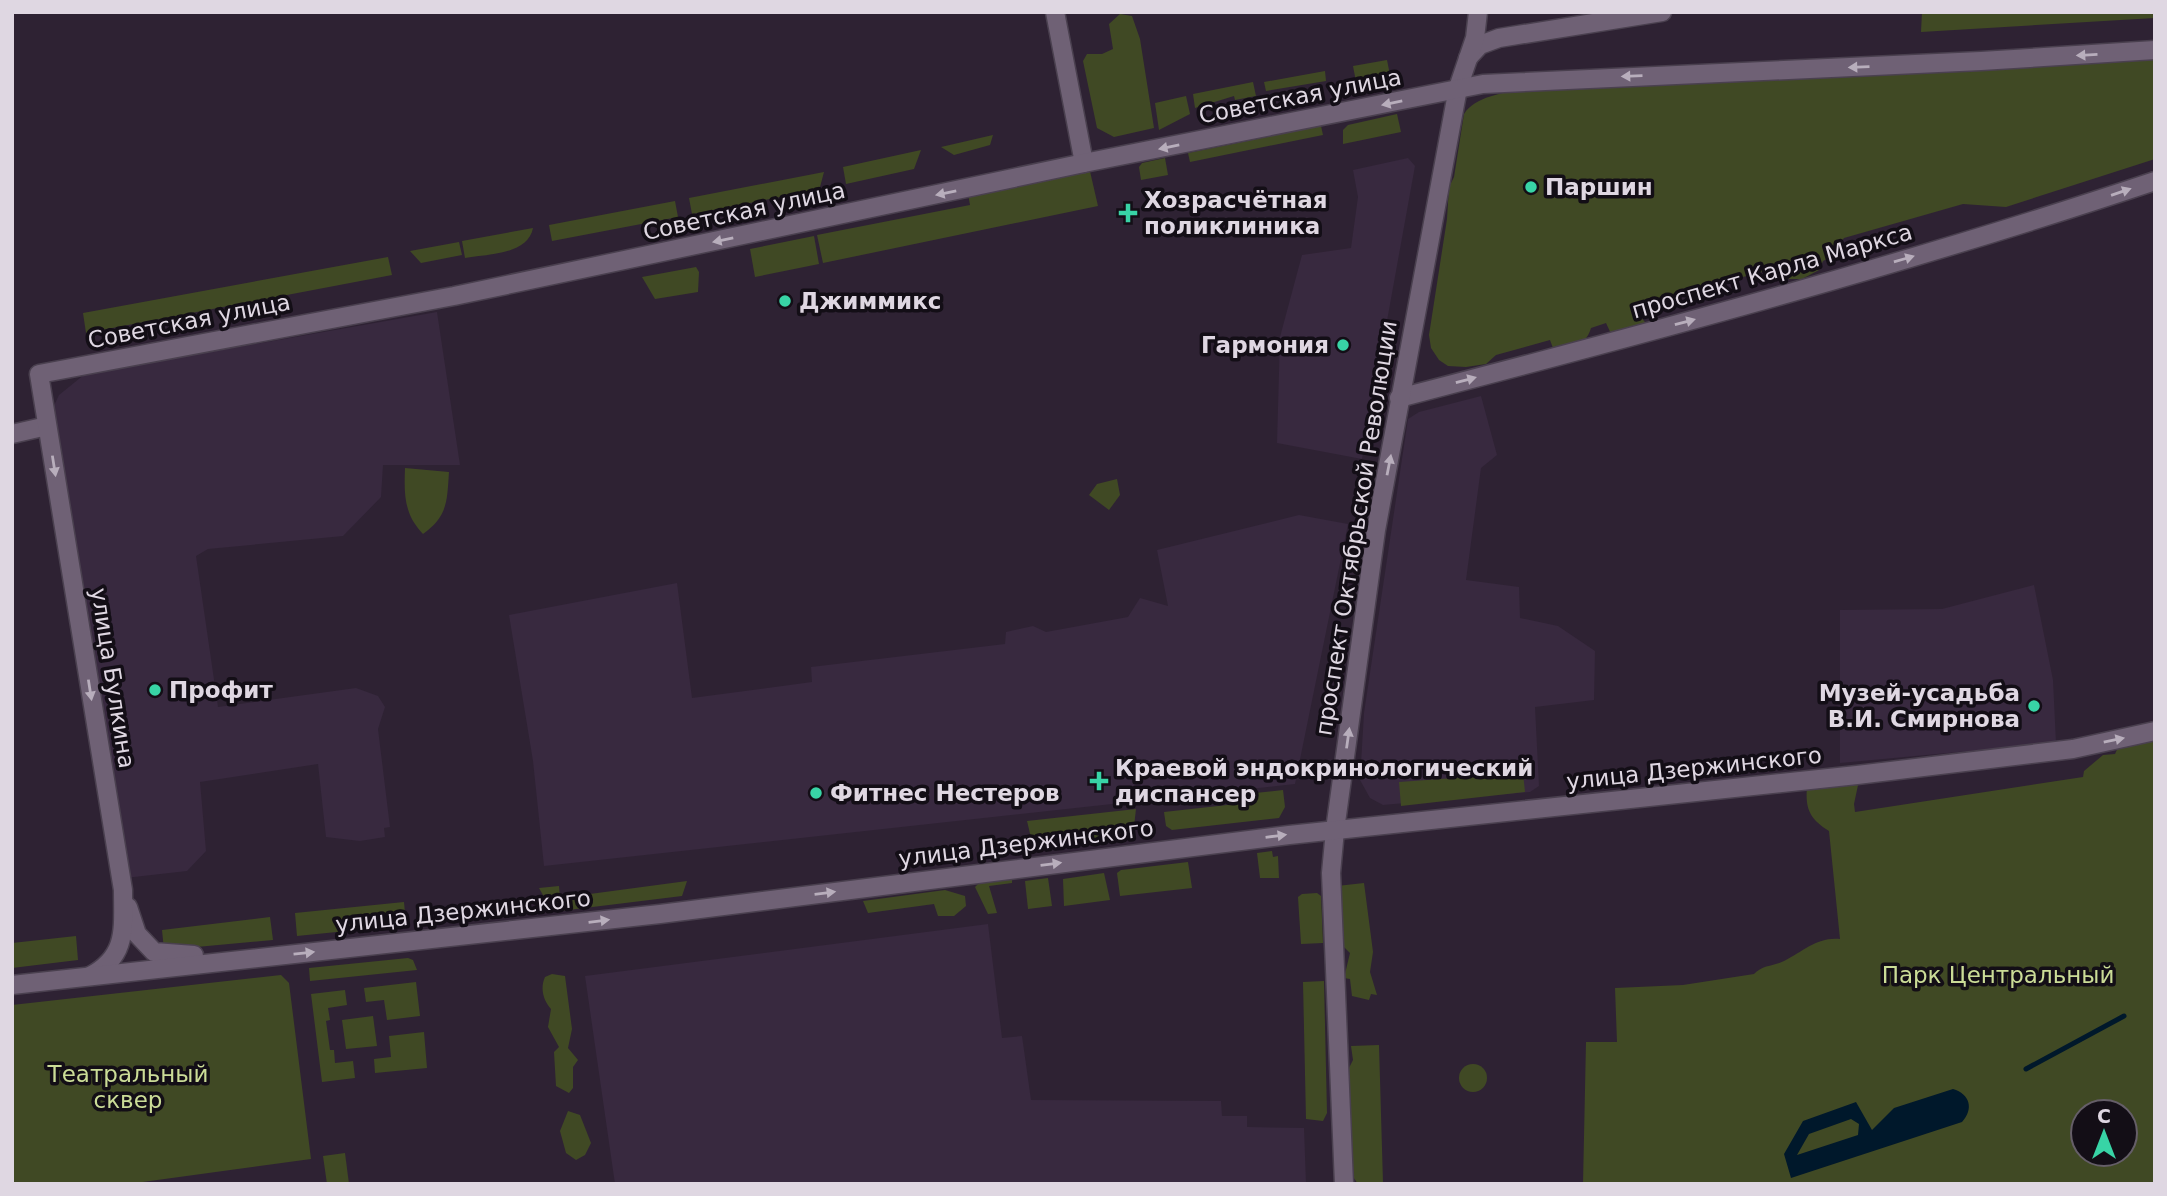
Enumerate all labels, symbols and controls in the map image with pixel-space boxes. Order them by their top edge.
one-way arrow [2075,50,2097,61]
one-way arrow [1848,61,1870,72]
street label: Советская улица [1196,64,1404,128]
one-way arrow [1621,70,1643,81]
one-way arrow [1381,98,1403,109]
one-way arrow [1158,141,1180,152]
place label: Паршин [1545,174,1653,200]
street label: Советская улица [641,177,847,245]
marker: Паршин [1523,179,1539,195]
one-way arrow [2111,186,2132,197]
place label: Хозрасчётная поликлиника [1144,187,1327,239]
one-way arrow [935,188,957,199]
marker: Хозрасчётная поликлиника [1118,203,1138,223]
street label: проспект Карла Маркса [1629,218,1915,324]
one-way arrow [712,235,734,246]
one-way arrow [1894,254,1915,264]
place label: Джиммикс [799,288,941,314]
street label: Советская улица [85,289,293,353]
marker: Джиммикс [777,293,793,309]
one-way arrow [1675,316,1696,326]
street label: проспект Октябрьской Революции [1310,319,1402,737]
place label: Гармония [1201,332,1329,358]
marker: Гармония [1335,337,1351,353]
one-way arrow [1455,374,1477,385]
one-way arrow [1383,454,1394,476]
one-way arrow [49,455,60,477]
street label: улица Булкина [86,586,140,770]
place label: Профит [169,677,273,703]
one-way arrow [85,679,96,701]
place label: Музей-усадьба В.И. Смирнова [1819,680,2020,732]
marker: Профит [147,682,163,698]
marker: Музей-усадьба В.И. Смирнова [2026,698,2042,714]
one-way arrow [1342,727,1353,749]
one-way arrow [2103,734,2125,745]
street label: улица Дзержинского [1565,742,1823,794]
place label: Краевой эндокринологический диспансер [1115,755,1533,807]
marker: Краевой эндокринологический диспансер [1089,771,1109,791]
place label: Фитнес Нестеров [830,780,1060,806]
marker: Фитнес Нестеров [808,785,824,801]
street label: улица Дзержинского [897,814,1155,872]
one-way arrow [1266,831,1288,842]
one-way arrow [1040,859,1062,870]
street label: улица Дзержинского [334,885,592,937]
one-way arrow [814,887,836,898]
one-way arrow [588,915,610,926]
one-way arrow [293,947,315,958]
park label: Парк Центральный [1882,962,2114,988]
park label: Театральный сквер [47,1061,208,1113]
north arrow [2069,1098,2139,1168]
text: С [2097,1105,2111,1127]

